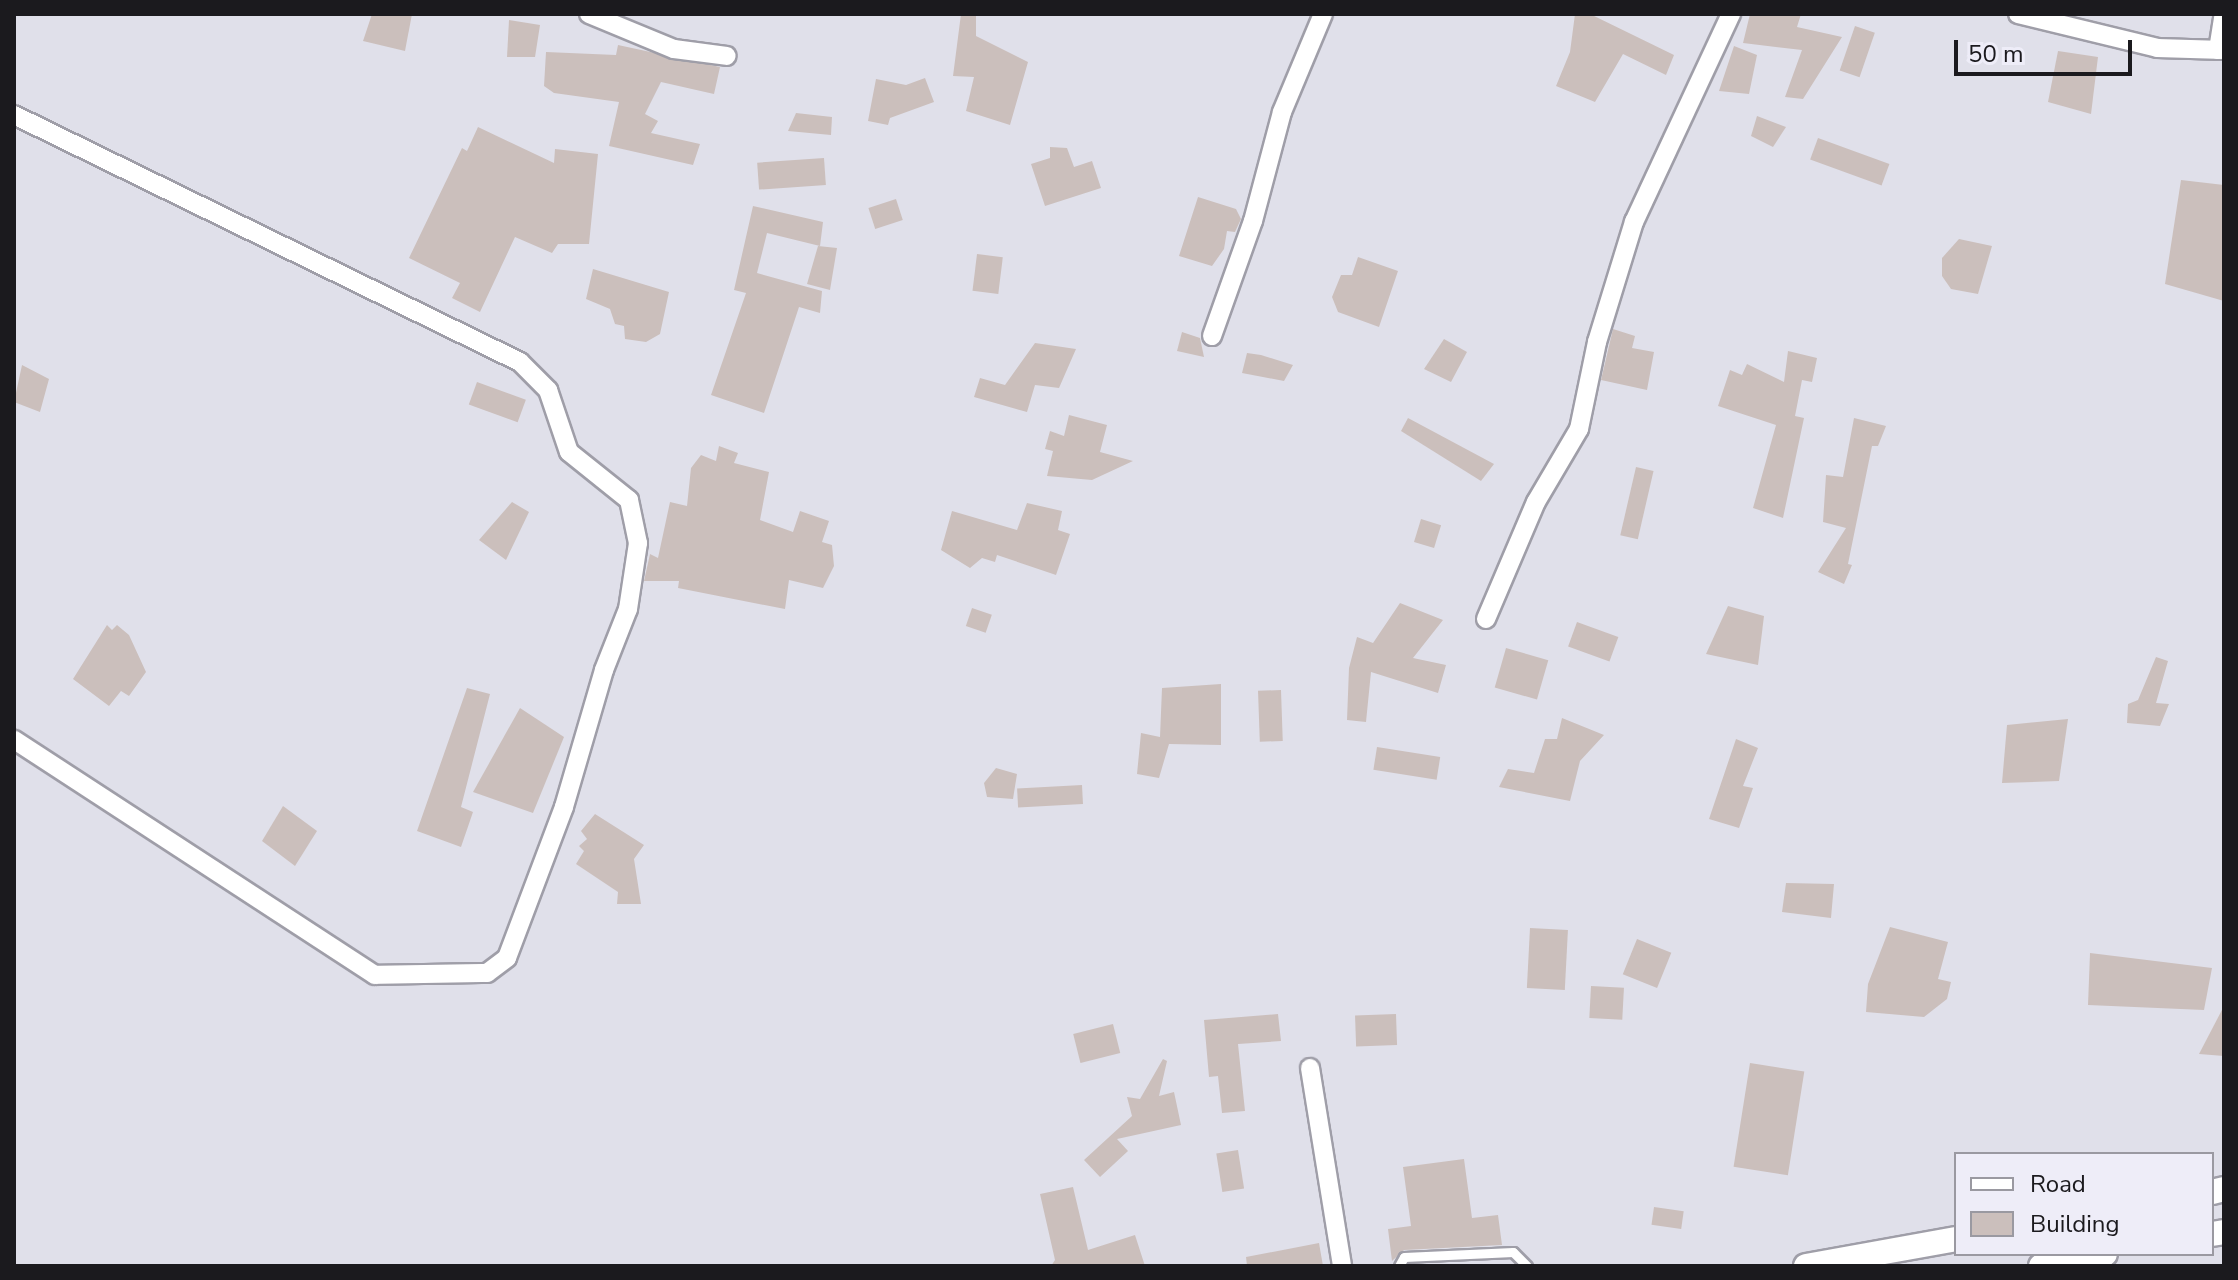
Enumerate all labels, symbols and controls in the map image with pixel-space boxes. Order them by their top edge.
scale bar [1958,24,2136,74]
text: 50 m [1968,38,2024,70]
legend [1954,1152,2214,1256]
text: Road [2030,1168,2086,1200]
text: Building [2030,1208,2120,1240]

